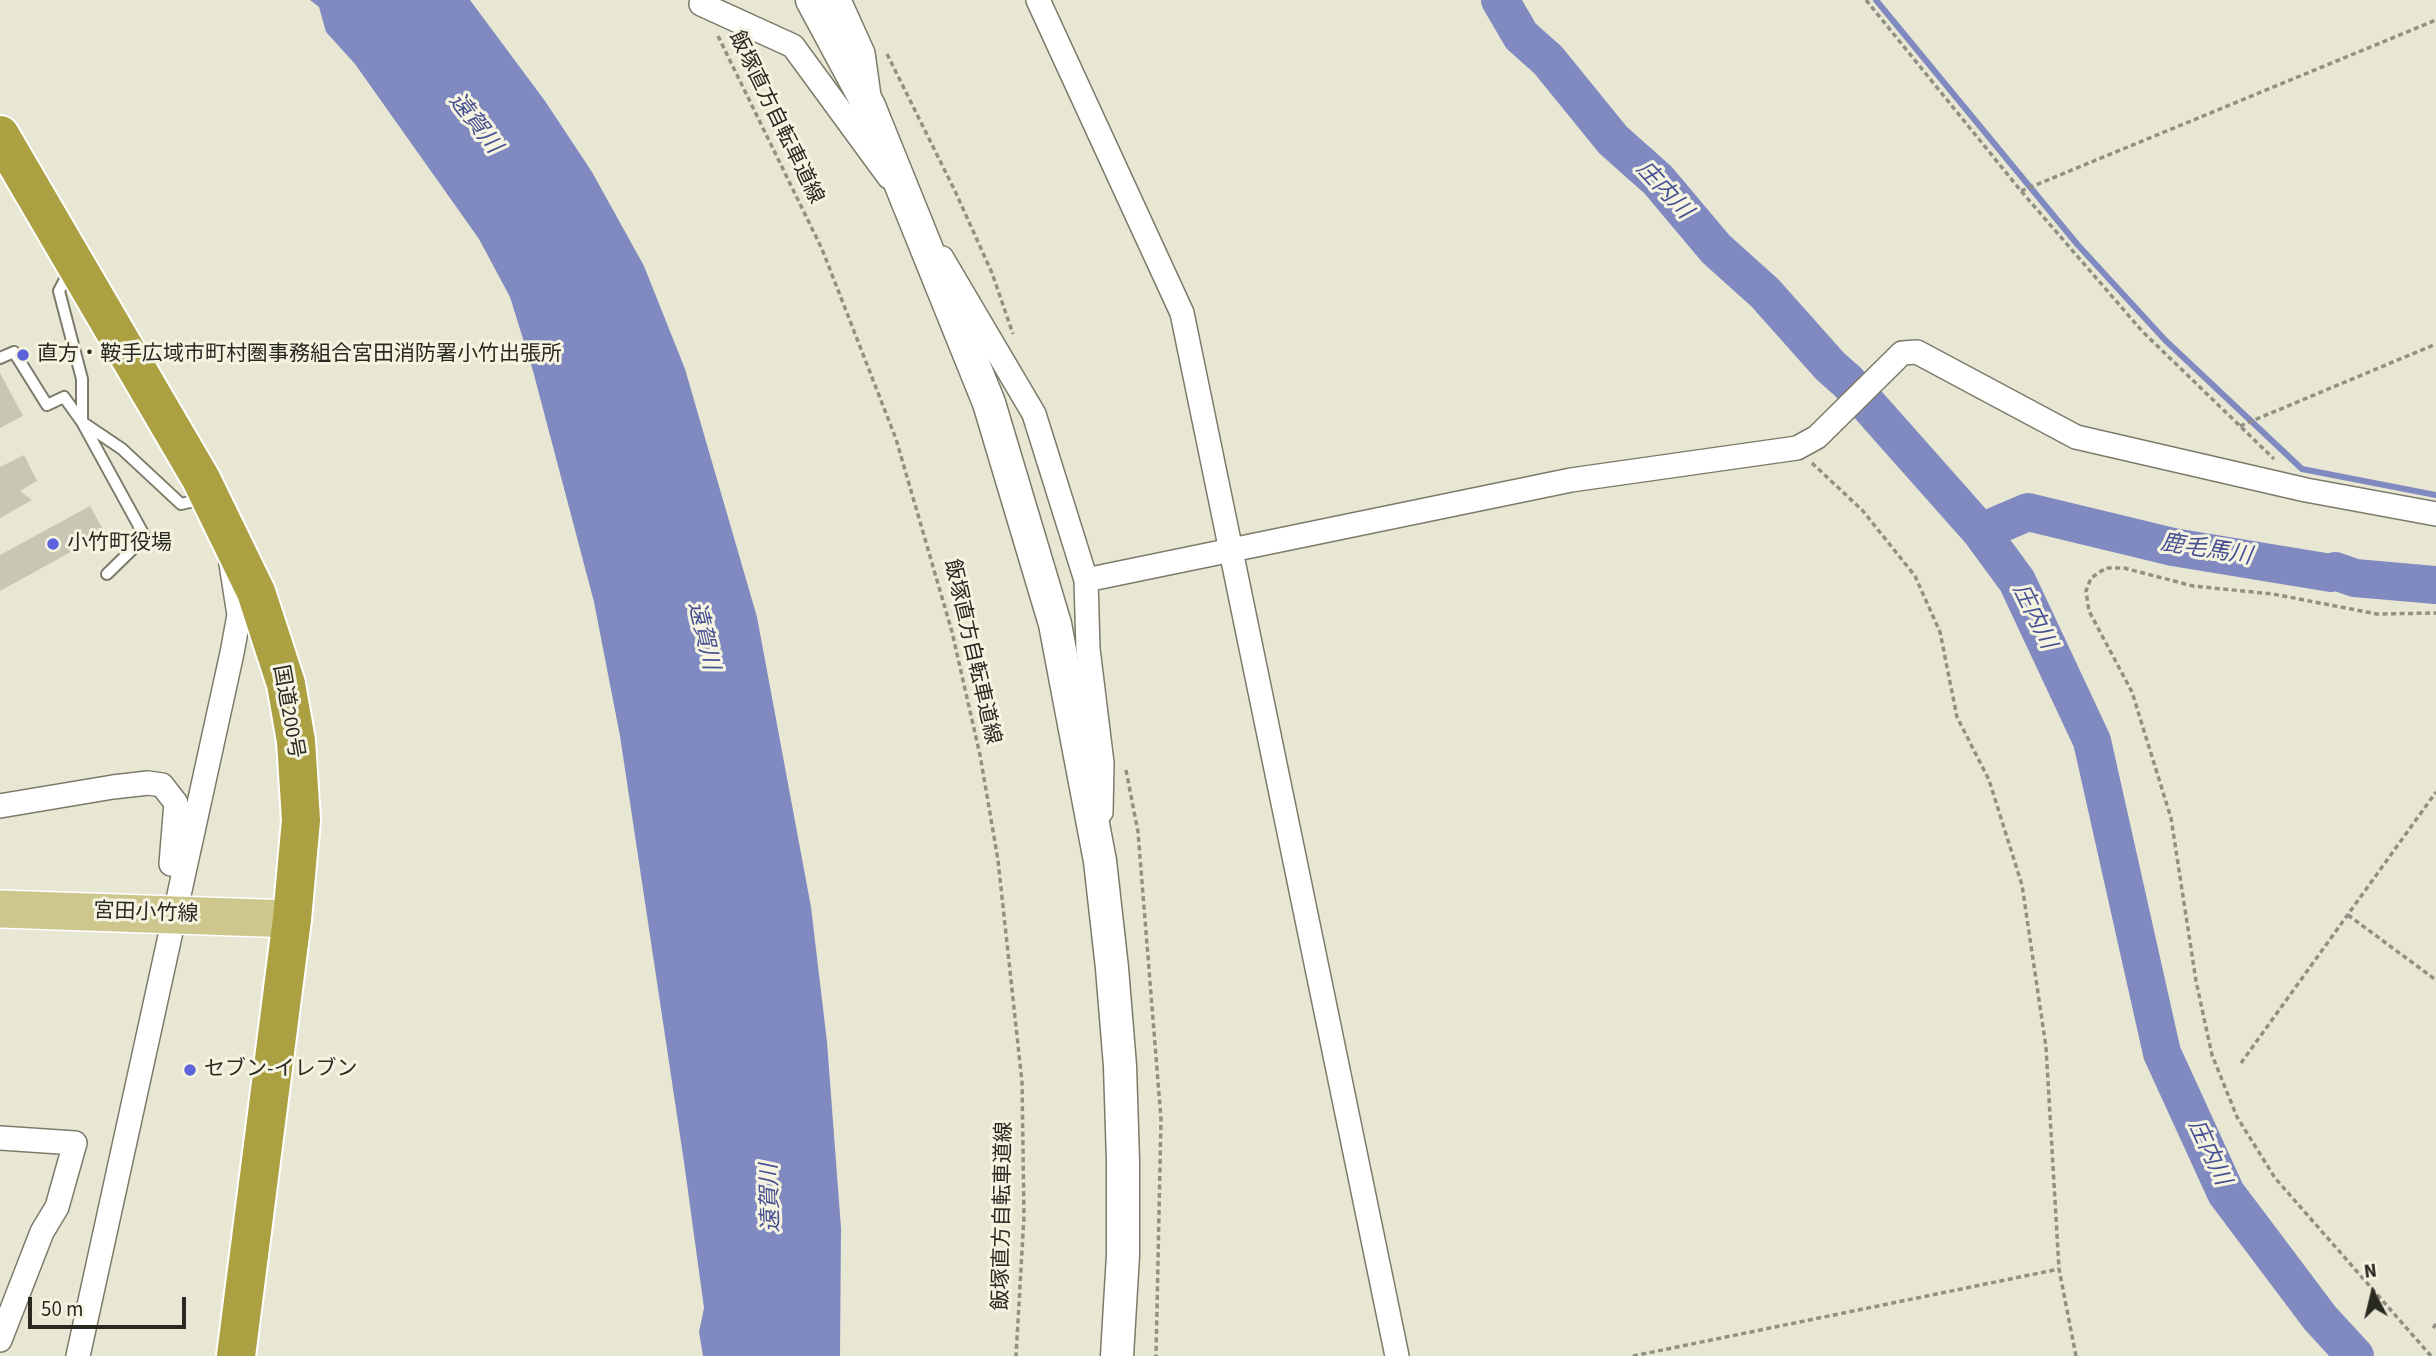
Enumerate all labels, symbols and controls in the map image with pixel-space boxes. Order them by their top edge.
street label: 飯塚直方自転車道線 [722,28,828,208]
water label: 遠賀川 [442,88,506,160]
water label: 庄内川 [1629,156,1697,226]
place label: 直方・鞍手広域市町村圏事務組合宮田消防署小竹出張所 [37,342,562,368]
marker: 直方・鞍手広域市町村圏事務組合宮田消防署小竹出張所 [15,347,31,363]
water label: 鹿毛馬川 [2158,530,2254,572]
place label: 小竹町役場 [67,531,172,557]
marker: 小竹町役場 [45,536,61,552]
street label: 飯塚直方自転車道線 [937,557,1005,747]
water label: 庄内川 [2005,580,2061,654]
water label: 遠賀川 [681,599,723,673]
street label: 国道200号 [266,663,308,761]
street label: 宮田小竹線 [93,900,199,928]
place label: セブン-イレブン [204,1057,358,1083]
marker: セブン-イレブン [182,1062,198,1078]
water label: 庄内川 [2181,1116,2235,1190]
street label: 飯塚直方自転車道線 [990,1121,1018,1311]
water label: 遠賀川 [757,1163,787,1233]
text: N [2362,1257,2378,1286]
north arrow [2338,1258,2408,1328]
scale bar [32,1282,189,1326]
text: 50 m [41,1294,83,1324]

